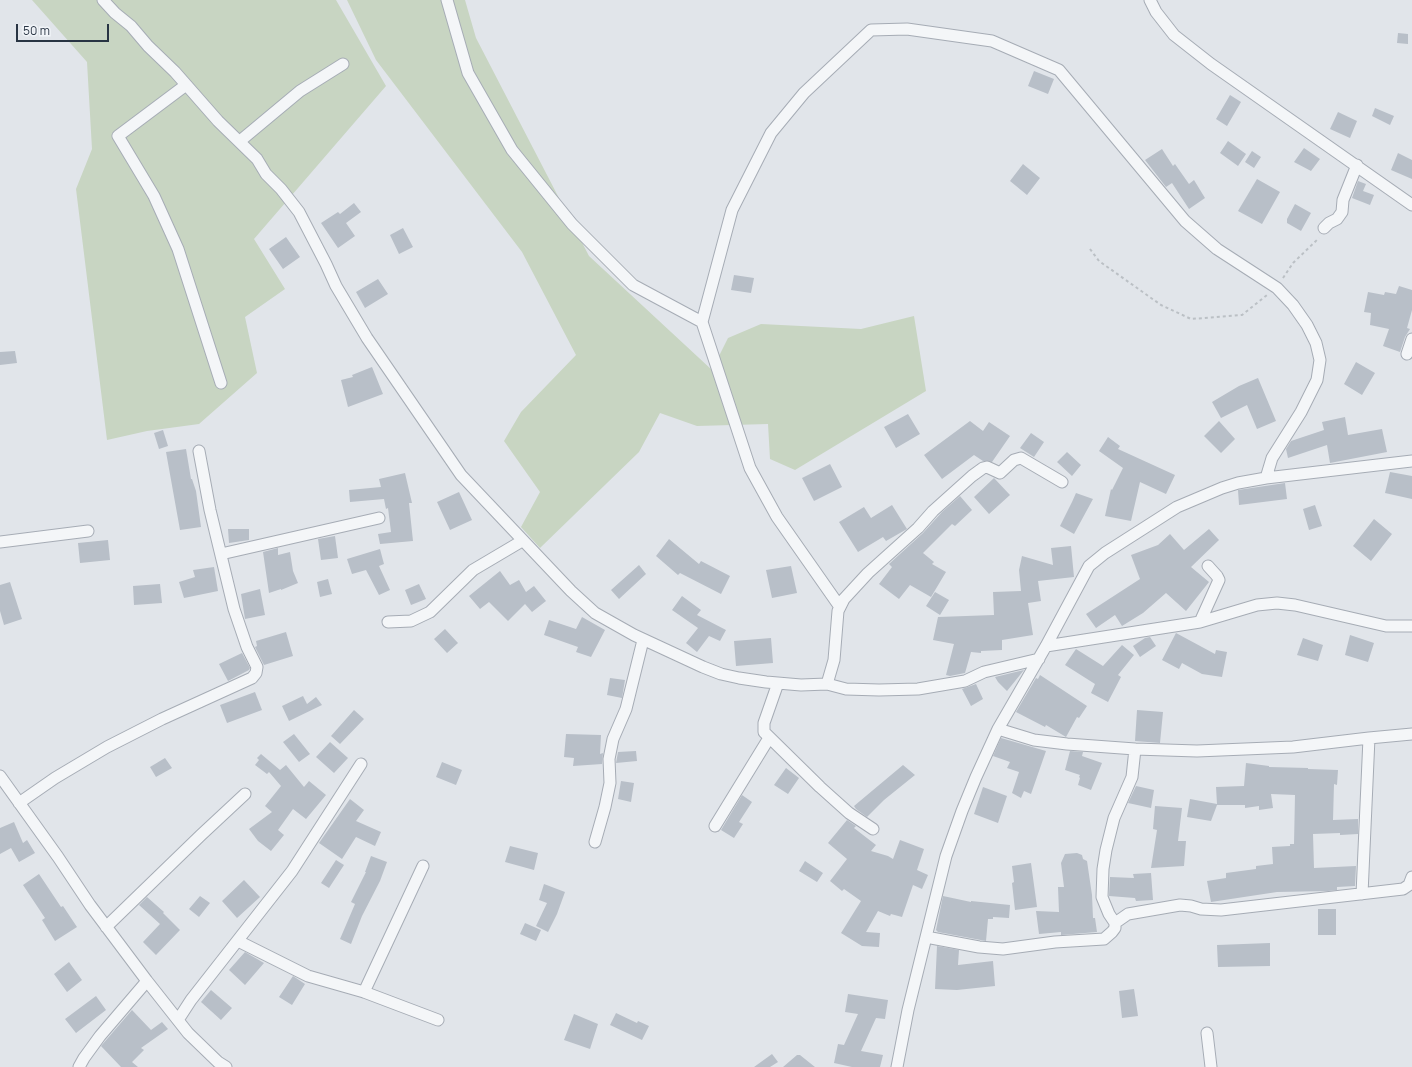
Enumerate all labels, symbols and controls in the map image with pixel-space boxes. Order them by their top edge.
scale bar [18,16,111,42]
text: 50 m [23,22,50,39]

